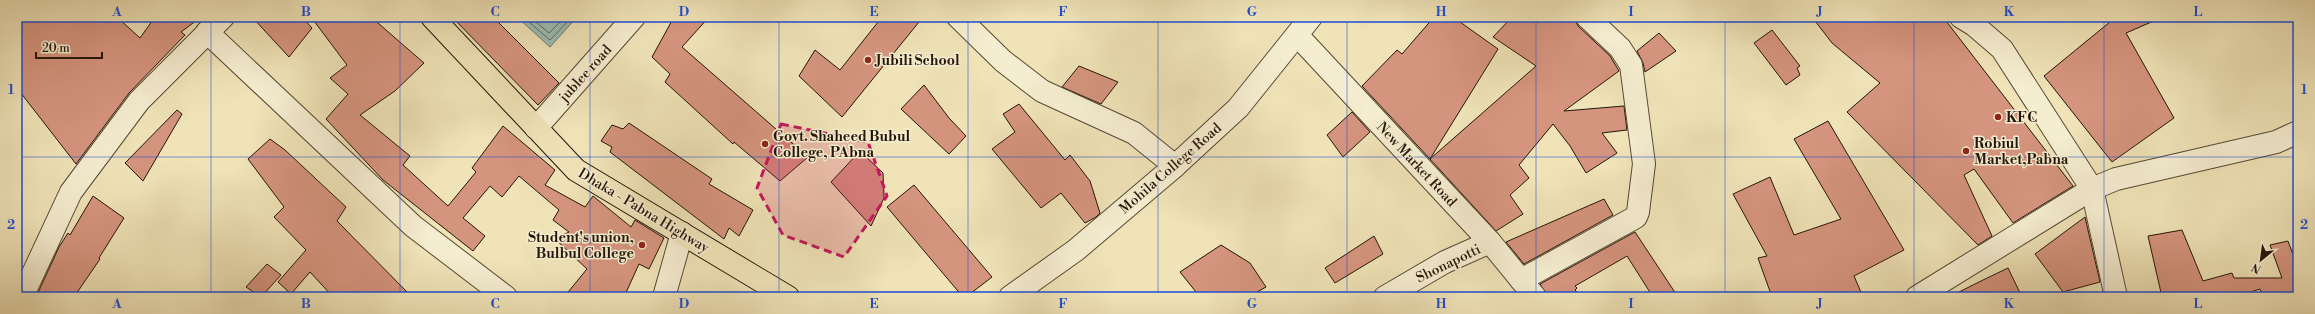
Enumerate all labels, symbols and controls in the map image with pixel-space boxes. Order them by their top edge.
text: A [111,4,122,20]
text: B [301,4,311,20]
text: C [490,4,500,20]
text: D [679,4,689,20]
text: E [869,4,879,20]
text: F [1058,4,1068,20]
text: G [1247,4,1258,20]
text: H [1436,4,1447,20]
text: I [1628,4,1634,20]
text: J [1815,4,1823,20]
text: K [2004,4,2015,20]
text: L [2194,4,2203,20]
scale bar [36,34,102,60]
text: 20 m [42,41,70,56]
street label: jublee road [555,41,616,107]
place label: Jubili School [874,52,960,70]
marker: Jubili School [863,55,873,65]
text: 1 [8,82,15,98]
text: 1 [2301,82,2308,98]
place label: KFC [2006,109,2037,127]
marker: KFC [1993,112,2003,122]
street label: New Market Road [1372,118,1460,211]
street label: Mohila College Road [1116,119,1226,218]
place label: Govt. Shaheed Bubul College, PAbna [773,128,910,162]
place label: Robiul Market,Pabna [1974,135,2069,169]
marker: Govt. Shaheed Bubul College, PAbna [760,139,770,149]
marker: Robiul Market,Pabna [1961,146,1971,156]
street label: Dhaka - Pabna Highway [575,165,712,257]
text: 2 [7,217,15,233]
text: 2 [2300,217,2308,233]
place label: Student's union, Bulbul College [528,229,634,263]
marker: Student's union, Bulbul College [637,240,647,250]
street label: Shonapotti [1413,240,1484,287]
north arrow [2241,240,2281,280]
text: N [2249,259,2264,276]
text: A [111,296,122,312]
text: B [301,296,311,312]
text: C [490,296,500,312]
text: D [679,296,689,312]
text: E [869,296,879,312]
text: F [1058,296,1068,312]
text: G [1247,296,1258,312]
text: H [1436,296,1447,312]
text: I [1628,296,1634,312]
text: J [1815,296,1823,312]
text: K [2004,296,2015,312]
text: L [2194,296,2203,312]

